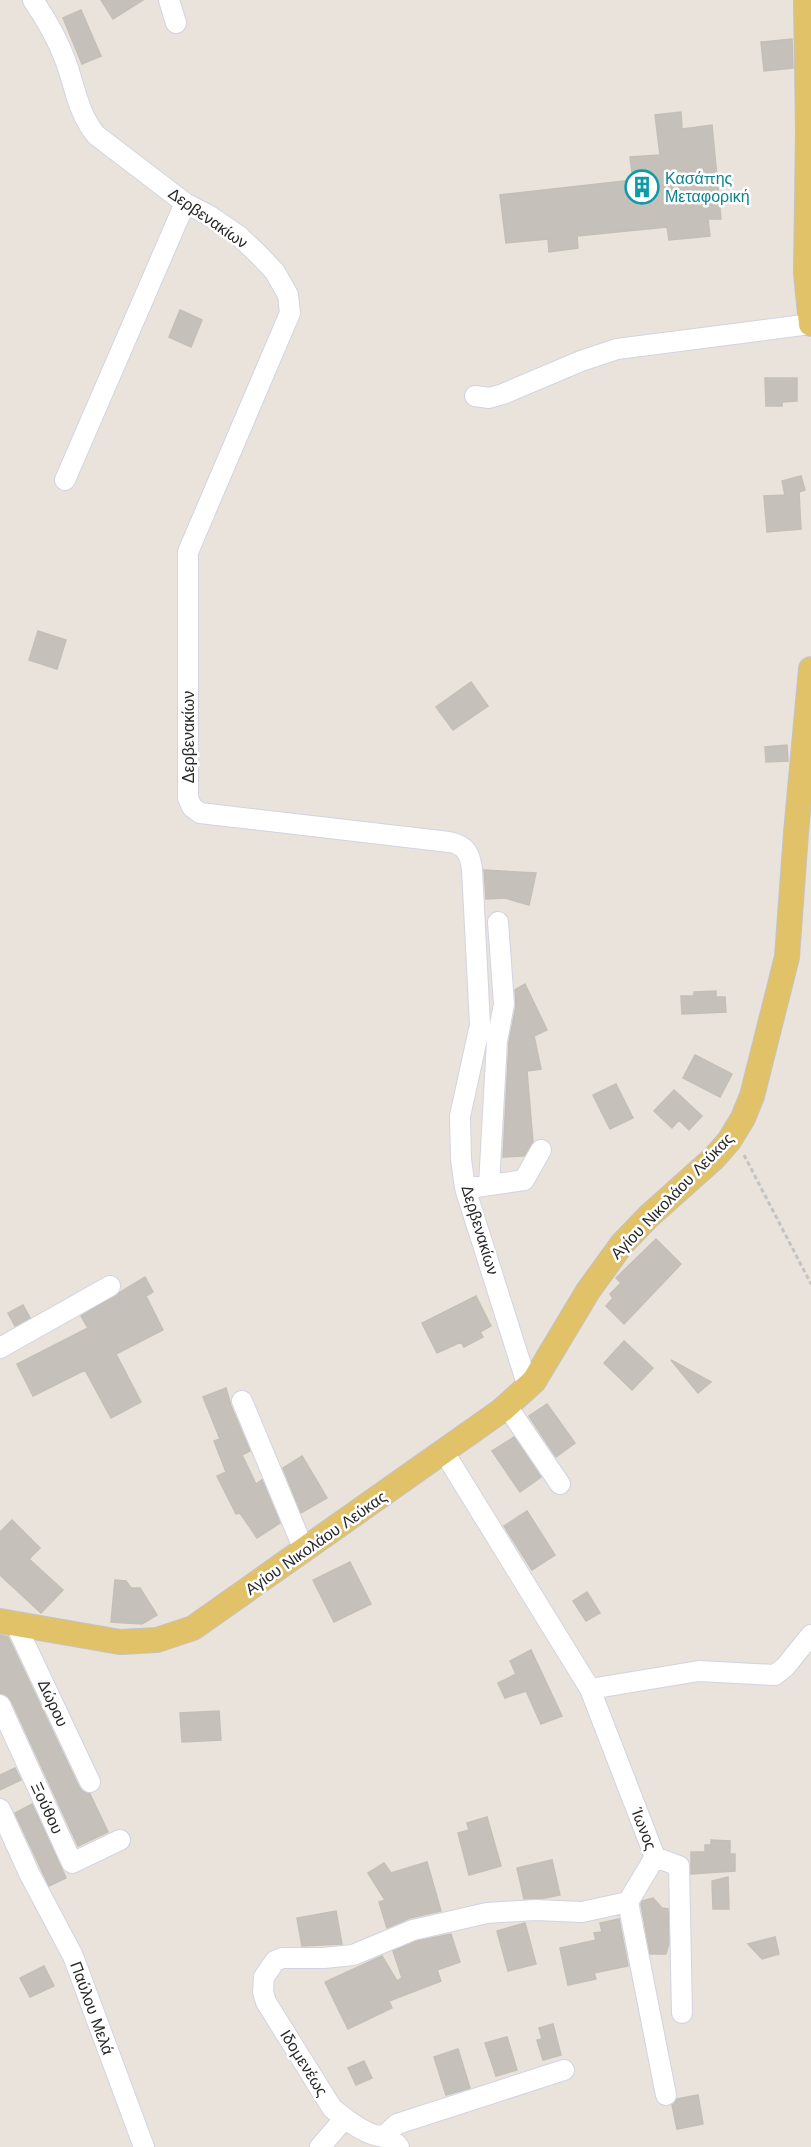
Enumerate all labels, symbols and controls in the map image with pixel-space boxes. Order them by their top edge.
building icon: Κασάπης Μεταφορική [624,169,660,205]
place label: Κασάπης Μεταφορική [665,169,750,206]
street label: Δερβενακίων [165,184,251,252]
street label: Δερβενακίων [179,691,198,783]
street label: Αγίου Νικολάου Λεύκας [607,1129,737,1263]
street label: Δερβενακίων [457,1183,503,1277]
street label: Αγίου Νικολάου Λεύκας [242,1487,390,1599]
street label: Δώρου [34,1676,72,1730]
street label: Ξούθου [27,1779,67,1837]
street label: Ίωνος [627,1804,661,1853]
street label: Παύλου Μελά [66,1959,118,2057]
street label: Ιδομενέως [276,2026,332,2100]

